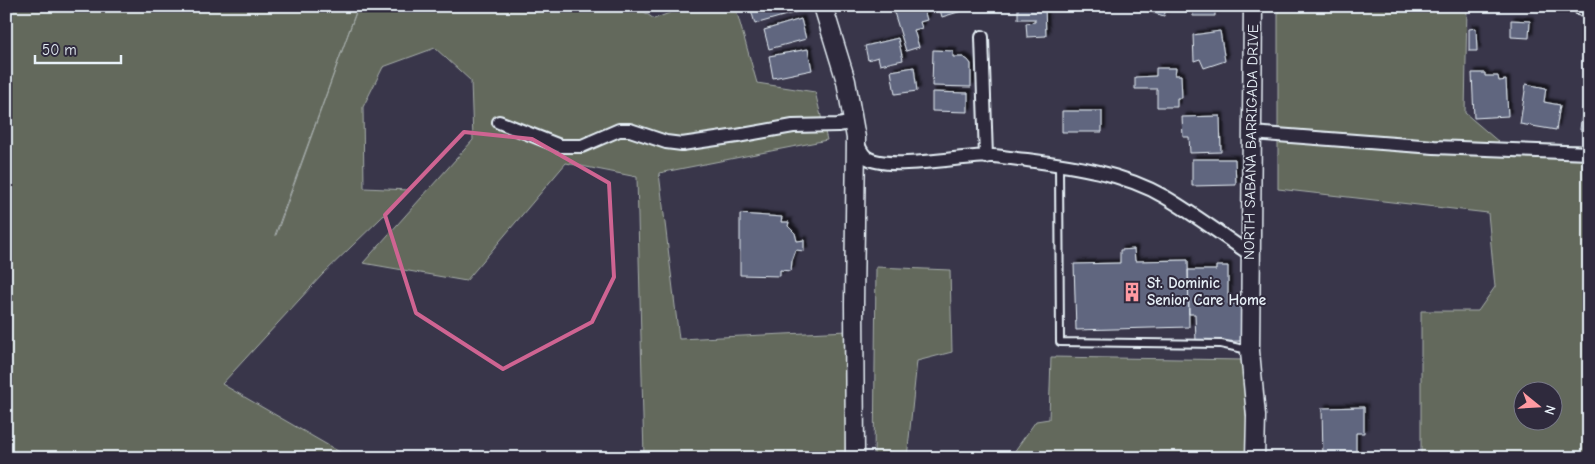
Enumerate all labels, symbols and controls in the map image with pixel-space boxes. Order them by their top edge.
street label: NORTH SABANA BARRIGADA DRIVE [1240,24,1262,260]
scale bar [35,32,121,64]
text: 50 m [42,41,77,59]
place label: St. Dominic Senior Care Home [1147,274,1266,309]
building icon: St. Dominic Senior Care Home [1121,281,1143,303]
north arrow [1512,382,1562,432]
text: N [1540,403,1559,417]

